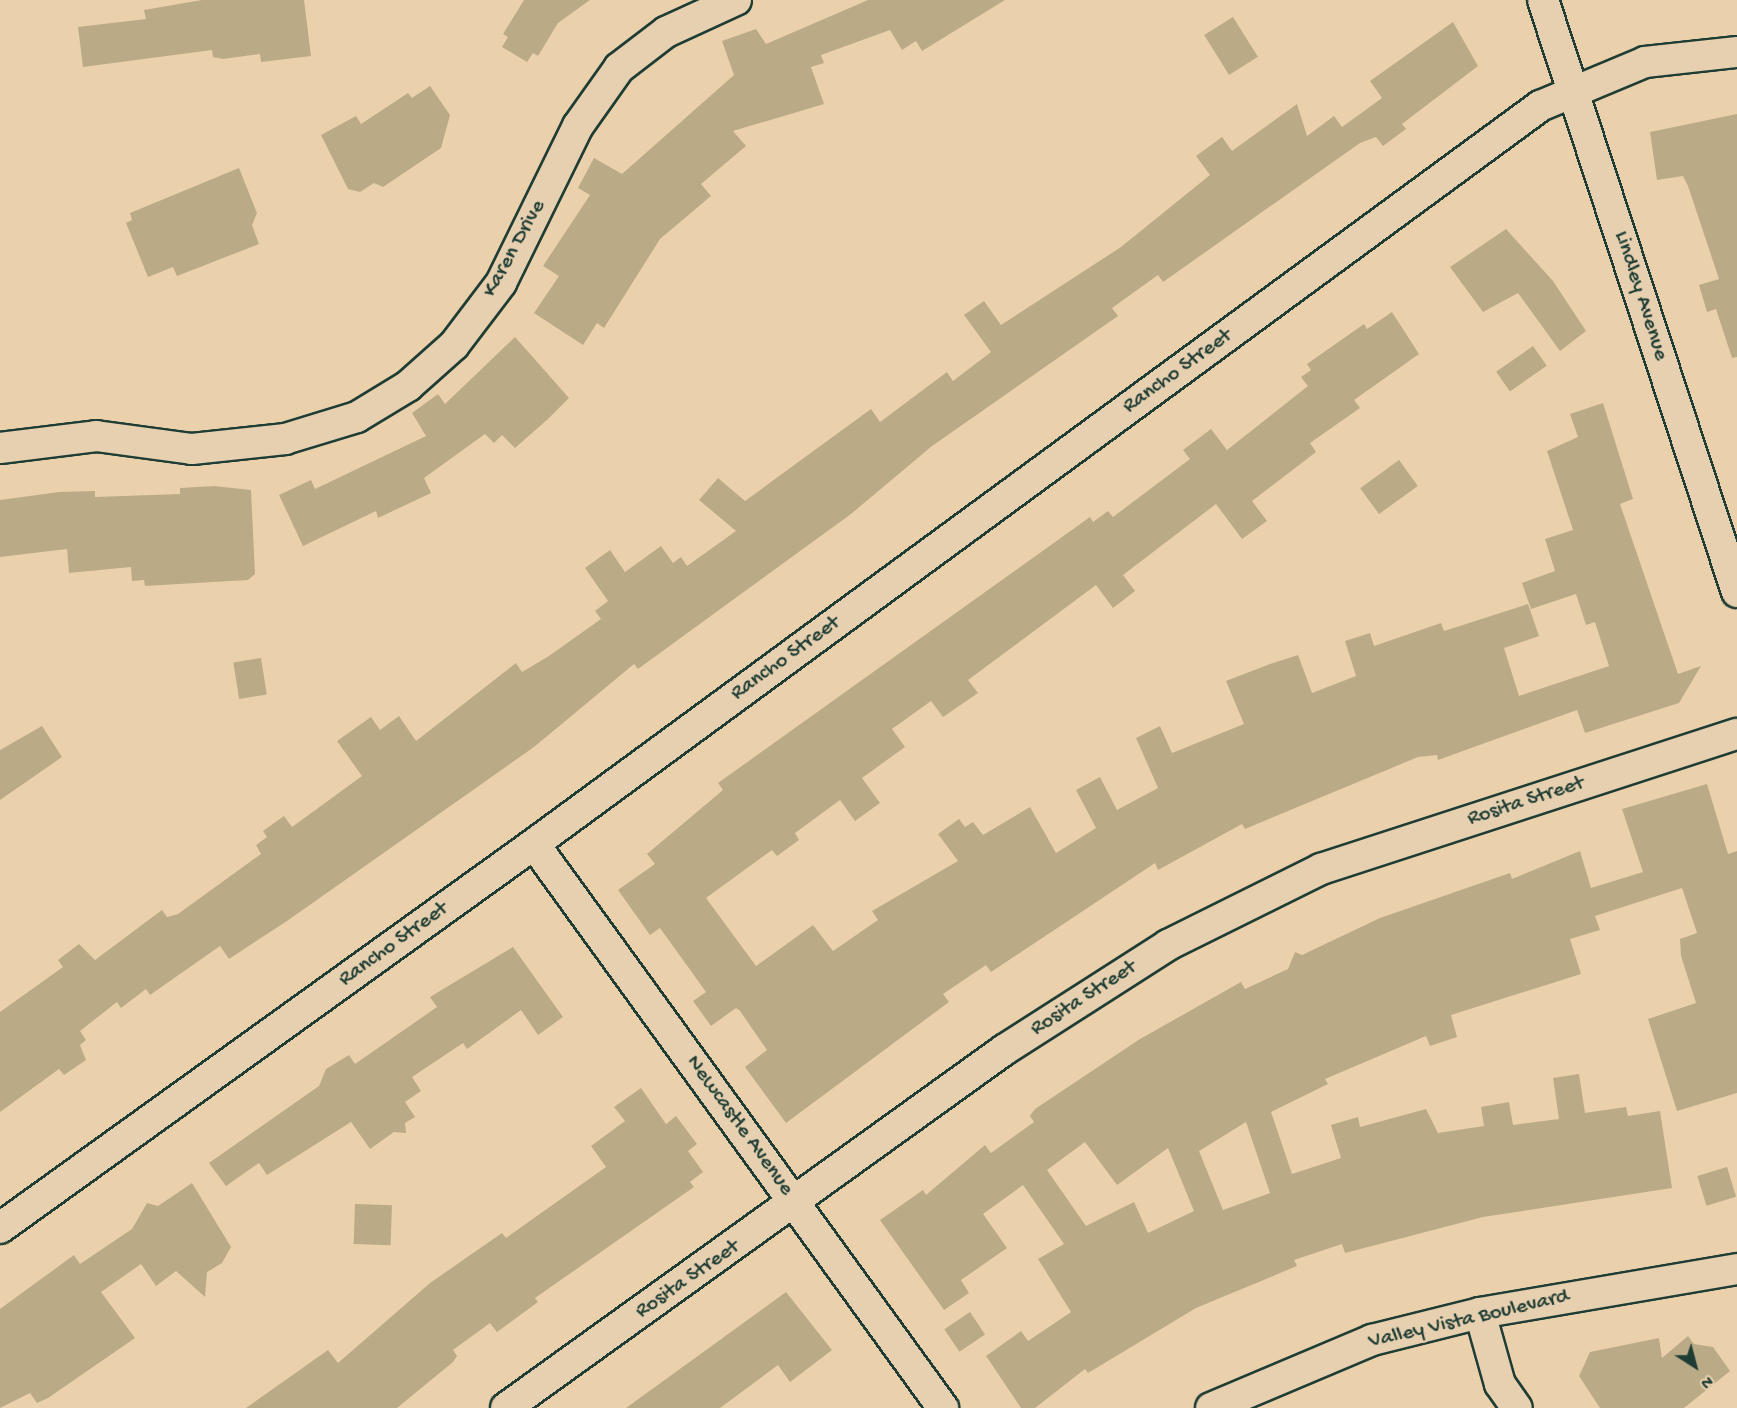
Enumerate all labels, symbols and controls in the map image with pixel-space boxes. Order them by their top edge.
street label: Karen Drive [477,196,553,302]
street label: Lindley Avenue [1607,228,1673,364]
street label: Rancho Street [1118,323,1238,421]
street label: Rancho Street [726,610,846,708]
street label: Rosita Street [1464,771,1588,833]
street label: Rancho Street [334,896,454,994]
street label: Rosita Street [1026,955,1142,1043]
street label: Newcastle Avenue [679,1051,799,1201]
street label: Rosita Street [631,1235,745,1325]
street label: Valley Vista Boulevard [1366,1284,1572,1356]
north arrow [1665,1336,1725,1396]
text: N [1696,1370,1716,1392]

